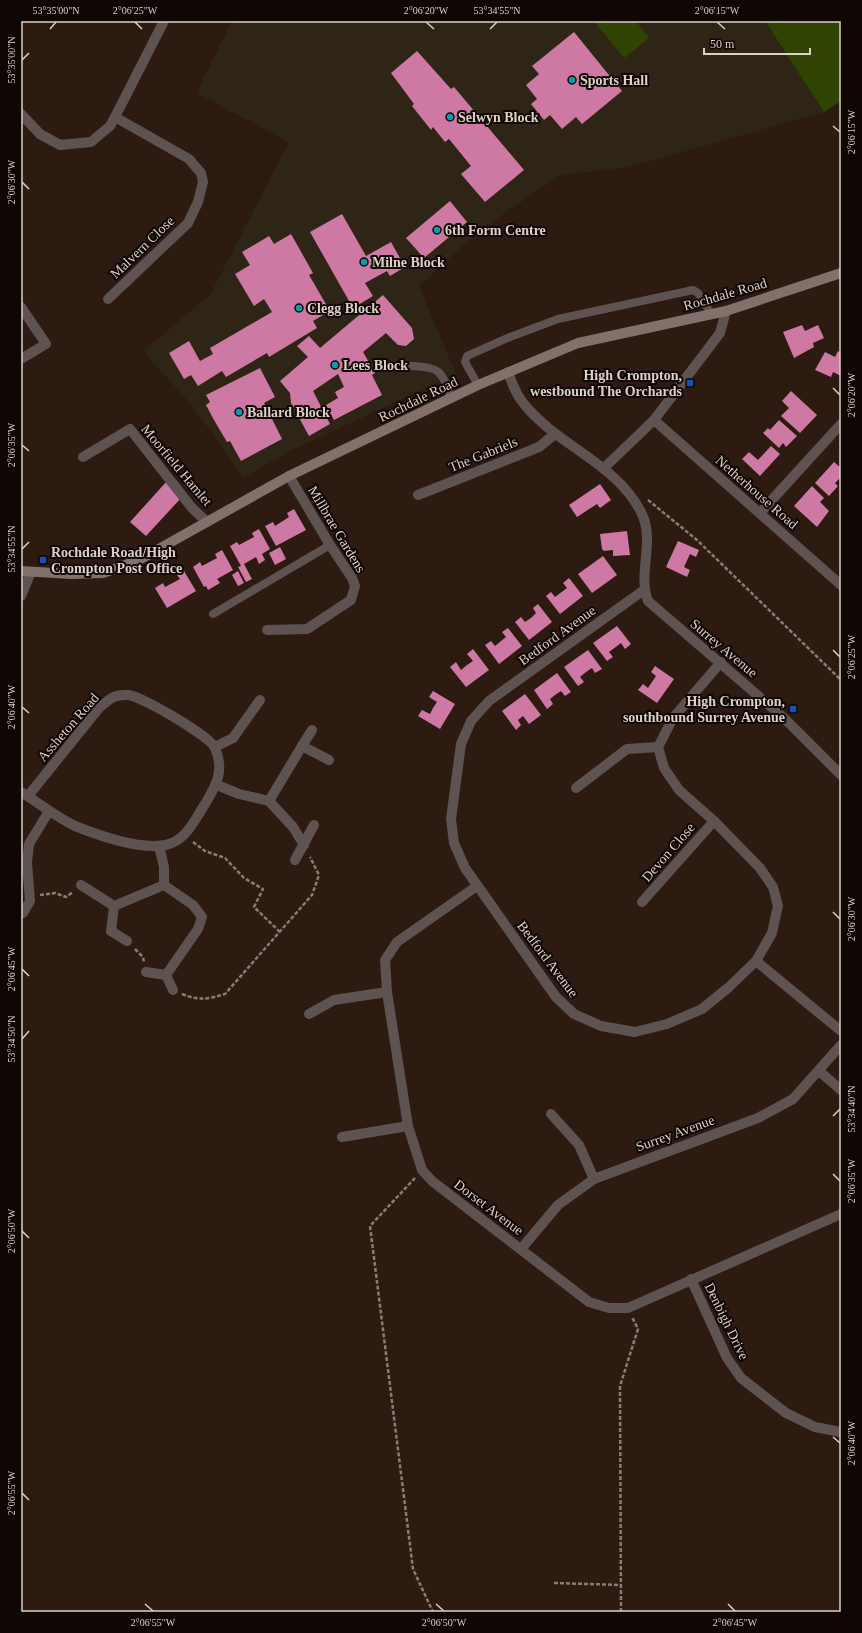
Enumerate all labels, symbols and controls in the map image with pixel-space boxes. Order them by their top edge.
text: 53°35'00"N [32,5,80,16]
text: 2°06'25"W [113,5,158,16]
text: 2°06'20"W [404,5,449,16]
text: 53°34'55"N [473,5,521,16]
text: 2°06'15"W [695,5,740,16]
scale bar [704,30,810,56]
text: 53°35'00"N [6,36,17,84]
text: 50 m [710,37,735,51]
place label: Sports Hall [580,73,648,88]
marker: Sports Hall [567,75,577,85]
text: 2°06'15"W [846,109,857,154]
place label: Selwyn Block [458,110,539,125]
marker: Selwyn Block [445,112,455,122]
text: 2°06'30"W [6,159,17,204]
street label: Malvern Close [107,213,177,282]
place label: 6th Form Centre [445,223,546,238]
marker: 6th Form Centre [432,225,442,235]
place label: Milne Block [372,255,445,270]
marker: Milne Block [359,257,369,267]
street label: Rochdale Road [682,275,769,314]
place label: Clegg Block [307,301,379,316]
marker: Clegg Block [294,303,304,313]
place label: Lees Block [343,358,408,373]
marker: Lees Block [330,360,340,370]
place label: High Crompton, westbound The Orchards [530,368,683,399]
text: 2°06'20"W [846,372,857,417]
street label: Rochdale Road [376,374,460,425]
marker: High Crompton, westbound The Orchards [685,378,695,388]
place label: Ballard Block [247,405,330,420]
marker: Ballard Block [234,407,244,417]
text: 2°06'35"W [6,422,17,467]
street label: Moorfield Hamlet [138,422,215,509]
street label: The Gabriels [447,434,520,475]
street label: Netherhouse Road [713,453,801,532]
street label: Millbrae Gardens [305,483,368,575]
text: 53°34'55"N [6,525,17,573]
place label: Rochdale Road/High Crompton Post Office [51,545,182,576]
marker: Rochdale Road/High Crompton Post Office [38,555,48,565]
street label: Bedford Avenue [516,603,599,668]
street label: Surrey Avenue [687,616,760,681]
text: 2°06'25"W [846,634,857,679]
text: 2°06'40"W [6,684,17,729]
street label: Assheton Road [35,690,102,764]
place label: High Crompton, southbound Surrey Avenue [623,694,785,725]
marker: High Crompton, southbound Surrey Avenue [788,704,798,714]
street label: Devon Close [639,820,698,885]
text: 2°06'30"W [846,896,857,941]
street label: Bedford Avenue [514,918,581,1000]
text: 2°06'45"W [6,946,17,991]
text: 53°34'50"N [6,1015,17,1063]
text: 53°34'40"N [846,1085,857,1133]
street label: Surrey Avenue [634,1112,717,1155]
text: 2°06'35"W [846,1158,857,1203]
street label: Dorset Avenue [451,1177,526,1238]
text: 2°06'50"W [6,1208,17,1253]
street label: Denbigh Drive [701,1280,752,1362]
text: 2°06'40"W [846,1420,857,1465]
text: 2°06'55"W [6,1470,17,1515]
text: 2°06'55"W [131,1617,176,1628]
text: 2°06'50"W [422,1617,467,1628]
text: 2°06'45"W [713,1617,758,1628]

